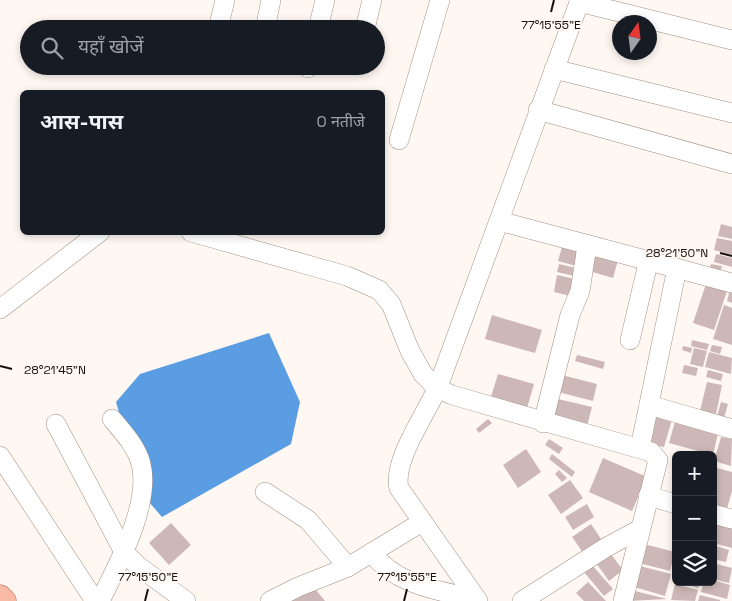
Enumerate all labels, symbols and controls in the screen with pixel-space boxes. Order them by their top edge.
north arrow [612,15,657,60]
text: 77°15'55"E [521,17,581,33]
search box [20,20,385,75]
icon: search [38,34,66,62]
text: यहाँ खोजें [78,34,143,59]
text: आस-पास [40,108,123,135]
text: 0 नतीजे [317,111,365,132]
text: 28°21'50"N [646,245,708,261]
text: 28°21'45"N [24,362,86,378]
map controls [672,451,717,586]
button: + [672,451,717,496]
button: − [672,496,717,541]
button: layers [672,541,717,586]
text: 77°15'50"E [118,569,178,585]
text: 77°15'55"E [377,569,437,585]

